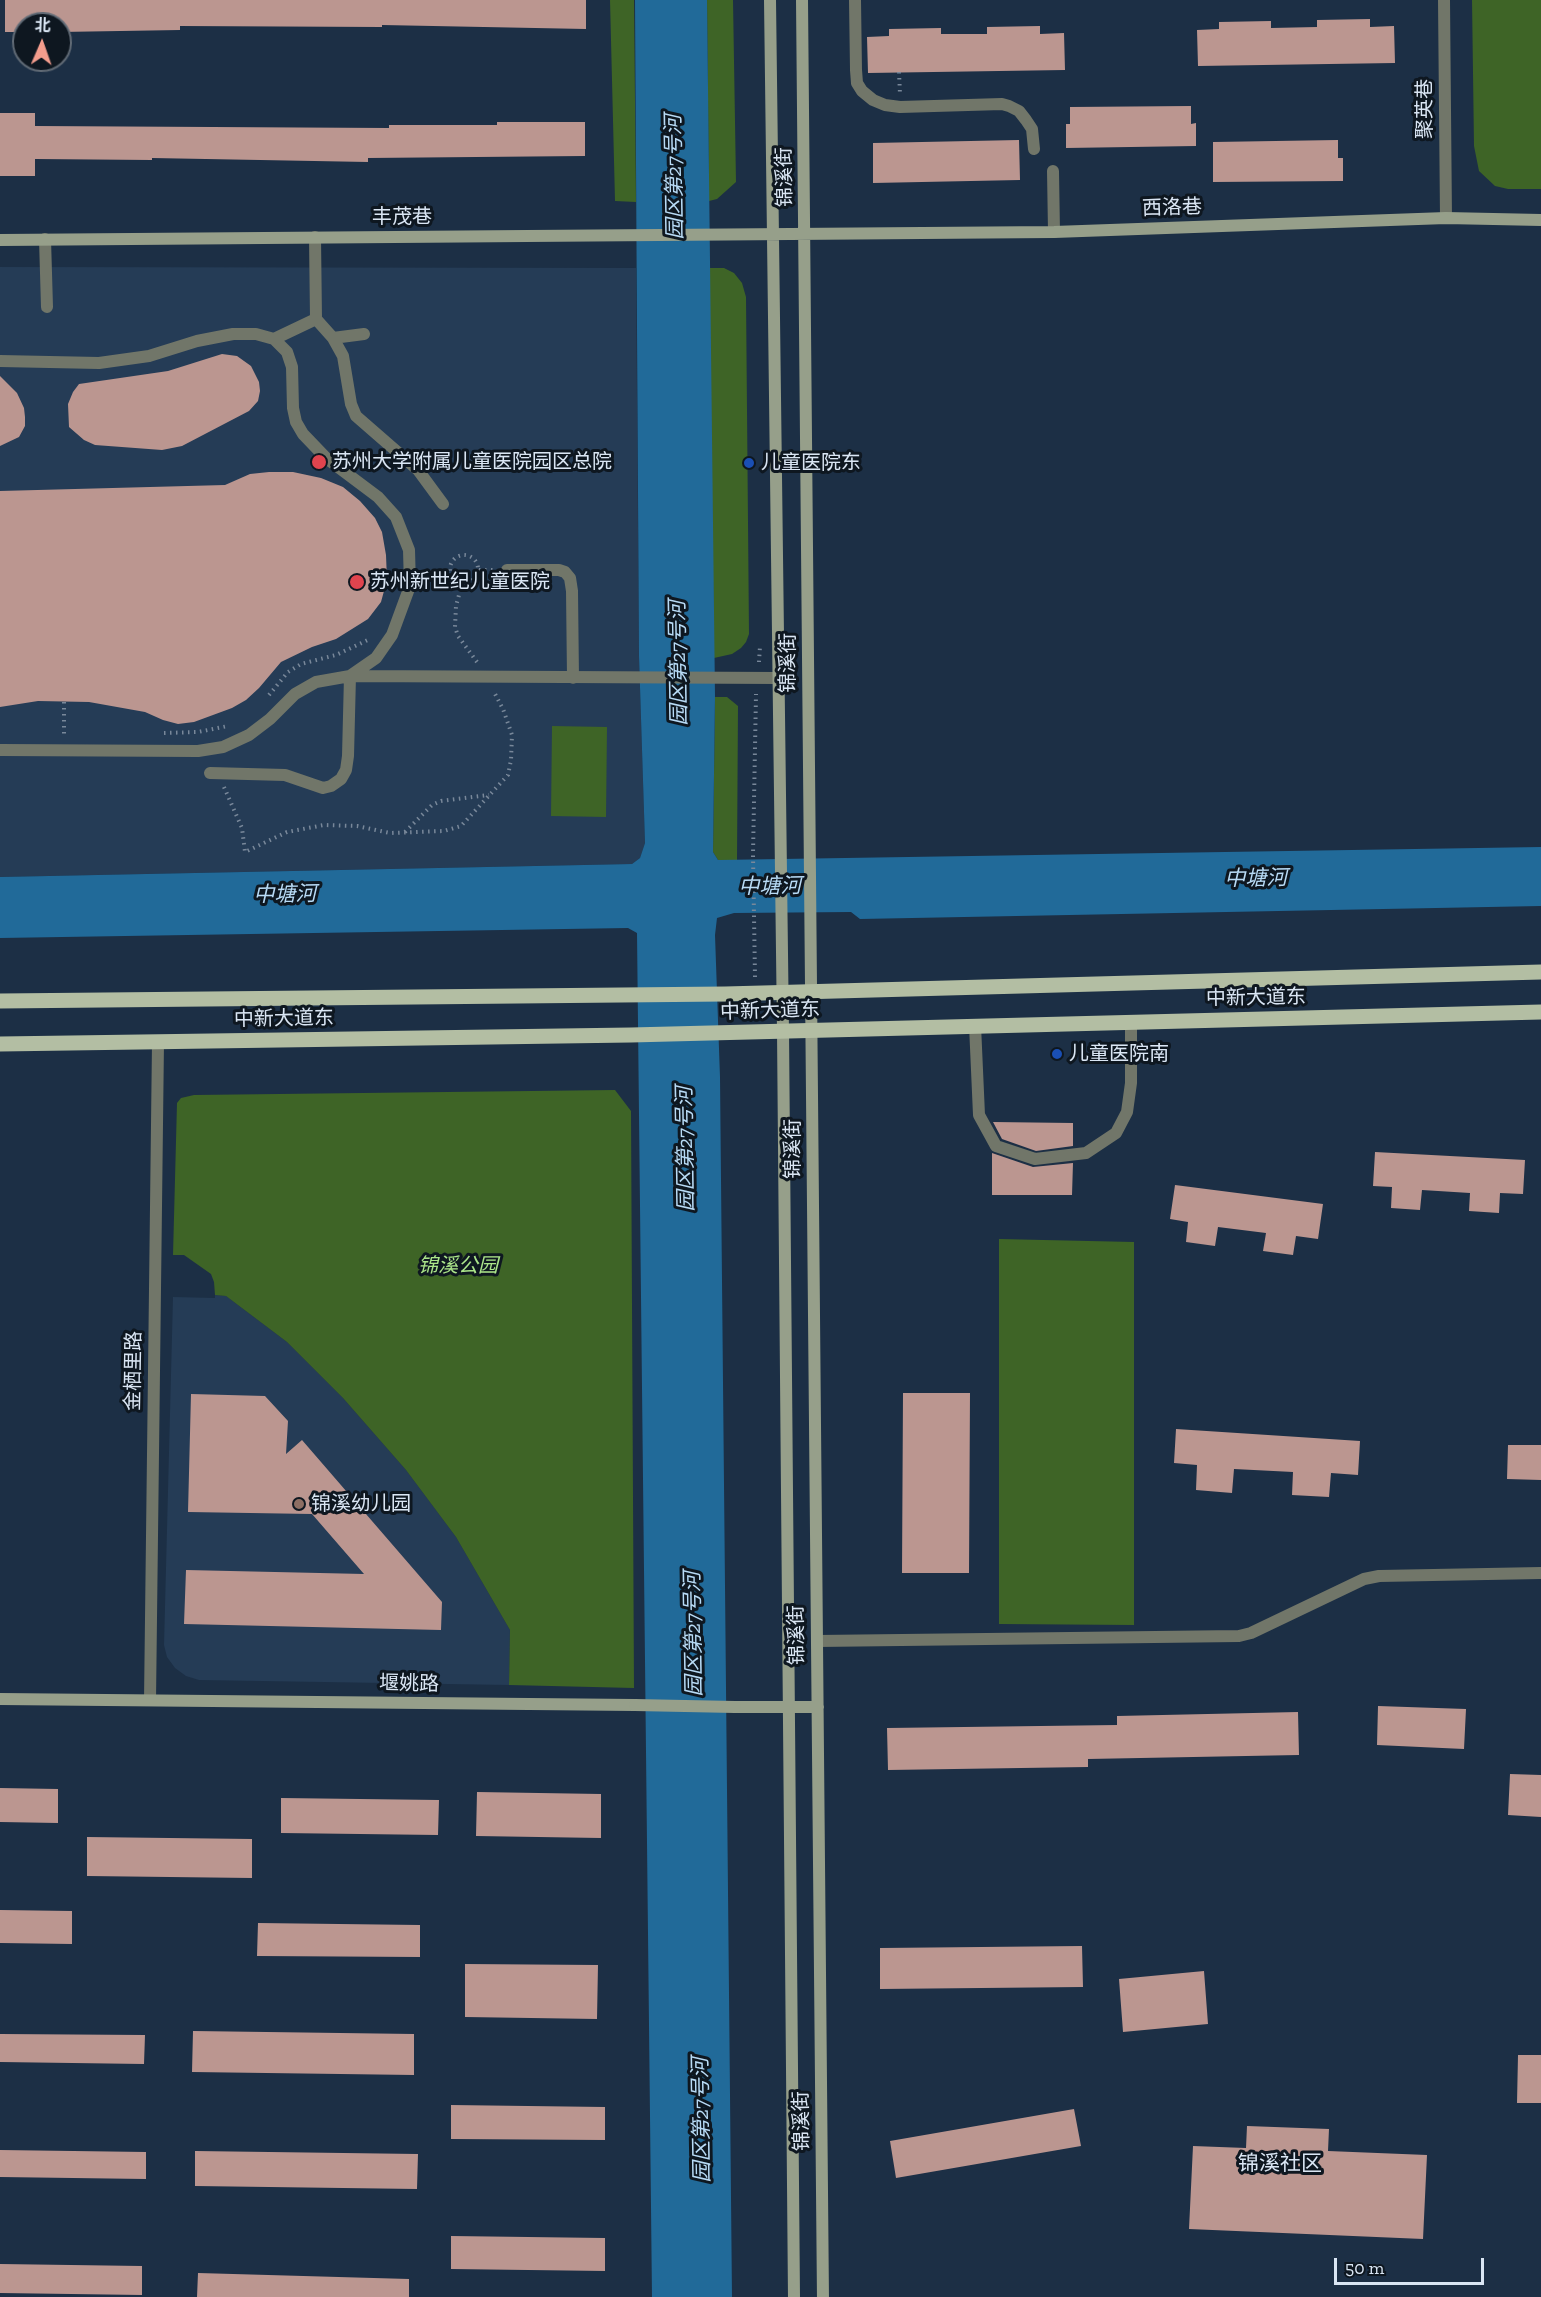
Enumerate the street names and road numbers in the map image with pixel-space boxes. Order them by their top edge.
street label: 聚英巷 [1413,79,1437,139]
street label: 锦溪街 [772,147,798,207]
street label: 西洛巷 [1142,195,1202,221]
street label: 丰茂巷 [372,205,432,229]
street label: 锦溪街 [776,633,800,693]
street label: 中新大道东 [1206,985,1306,1011]
street label: 中新大道东 [720,997,820,1025]
street label: 中新大道东 [234,1006,334,1032]
street label: 锦溪街 [781,1119,805,1179]
street label: 金栖里路 [121,1331,147,1411]
street label: 锦溪街 [784,1605,810,1665]
street label: 堰姚路 [379,1671,439,1697]
street label: 锦溪街 [789,2091,815,2151]

